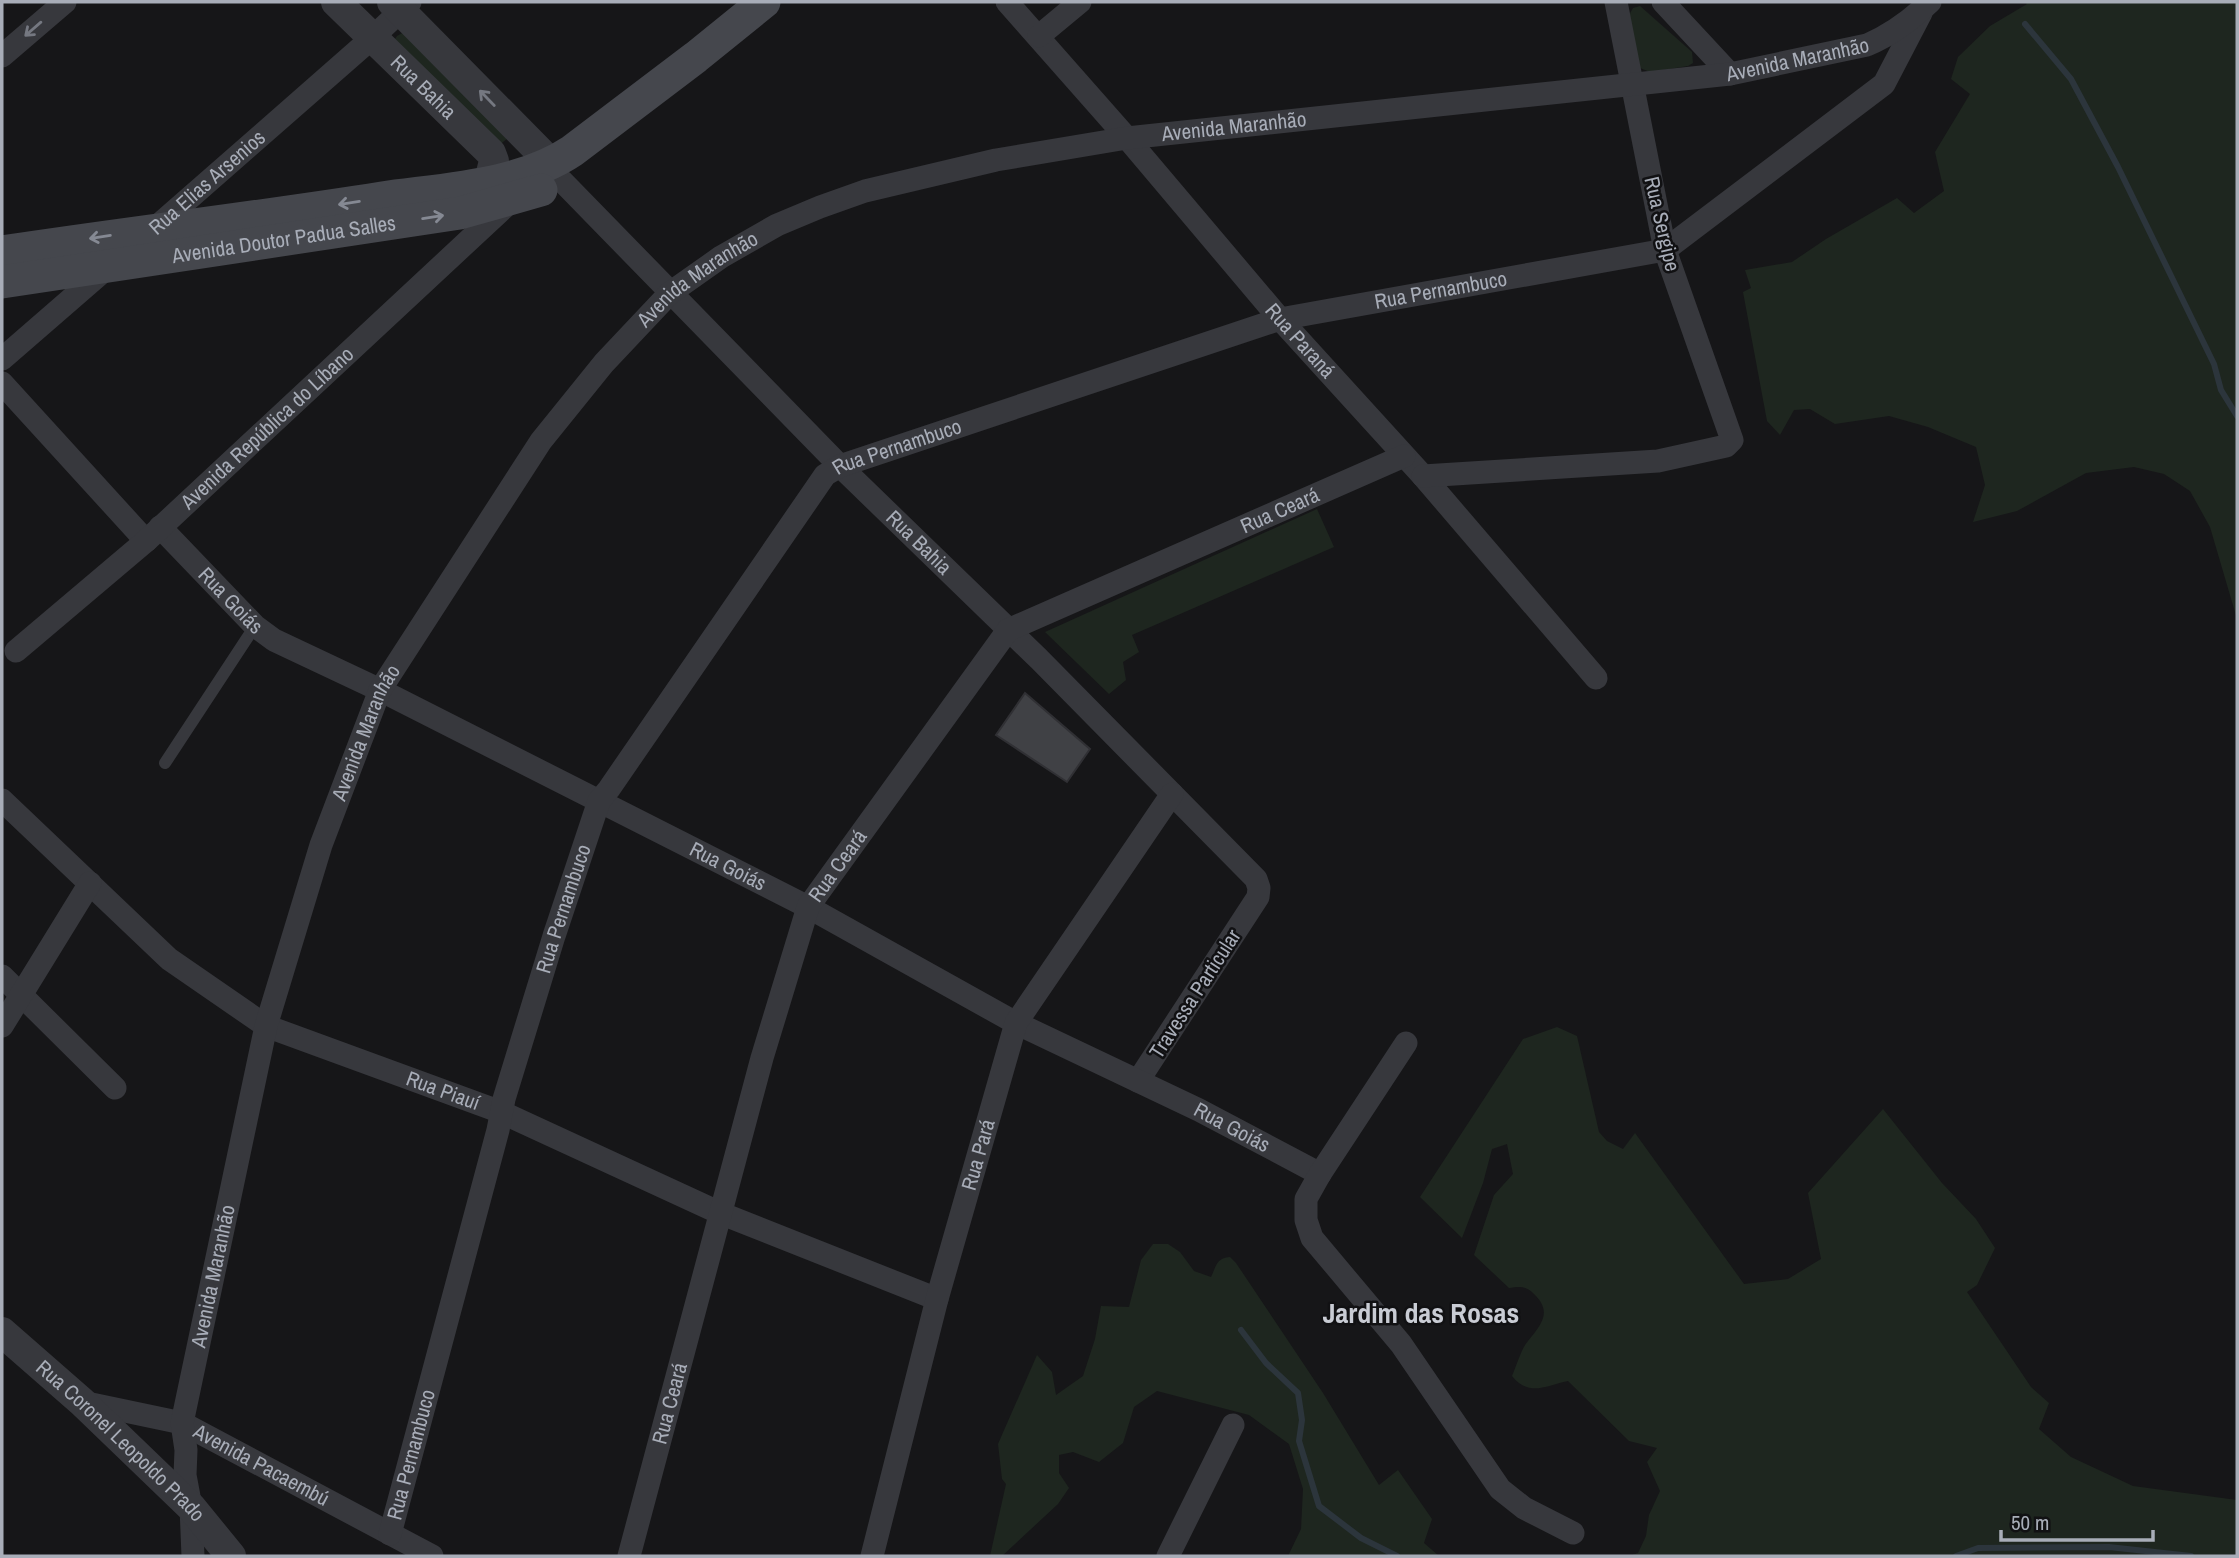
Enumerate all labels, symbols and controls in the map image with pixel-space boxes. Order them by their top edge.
one-way arrow [24,21,42,37]
street label: Avenida Maranhão [1722,30,1872,89]
street label: Rua Bahia [384,48,463,126]
one-way arrow [478,90,495,107]
street label: Avenida Maranhão [1159,104,1308,148]
street label: Rua Elias Arsenios [142,123,271,241]
street label: Rua Sergipe [1637,174,1687,274]
one-way arrow [338,197,361,210]
street label: Avenida Doutor Padua Salles [169,208,398,270]
one-way arrow [421,210,443,223]
street label: Avenida Maranhão [629,224,763,334]
one-way arrow [89,231,111,244]
street label: Rua Pernambuco [1372,264,1509,316]
street label: Rua Paraná [1259,297,1342,385]
street label: Avenida República do Líbano [173,340,360,516]
street label: Rua Pernambuco [826,411,965,482]
street label: Rua Ceará [1236,480,1324,540]
street label: Rua Bahia [880,503,959,581]
street label: Rua Goiás [192,560,269,641]
street label: Avenida Maranhão [324,658,407,806]
street label: Rua Ceará [801,823,874,908]
street label: Rua Goiás [685,834,771,897]
street label: Rua Pernambuco [528,840,598,977]
street label: Travessa Particular [1142,923,1247,1064]
street label: Rua Piauí [402,1064,484,1117]
street label: Rua Goiás [1189,1095,1275,1159]
street label: Rua Pará [954,1115,1002,1194]
street label: Avenida Maranhão [183,1202,242,1351]
district label: Jardim das Rosas [1323,1294,1519,1332]
street label: Rua Coronel Leopoldo Prado [30,1353,212,1527]
street label: Rua Ceará [645,1359,694,1447]
street label: Rua Pernambuco [379,1386,442,1523]
street label: Avenida Pacaembú [188,1416,335,1513]
scale bar [2001,1498,2153,1542]
text: 50 m [2011,1508,2049,1537]

